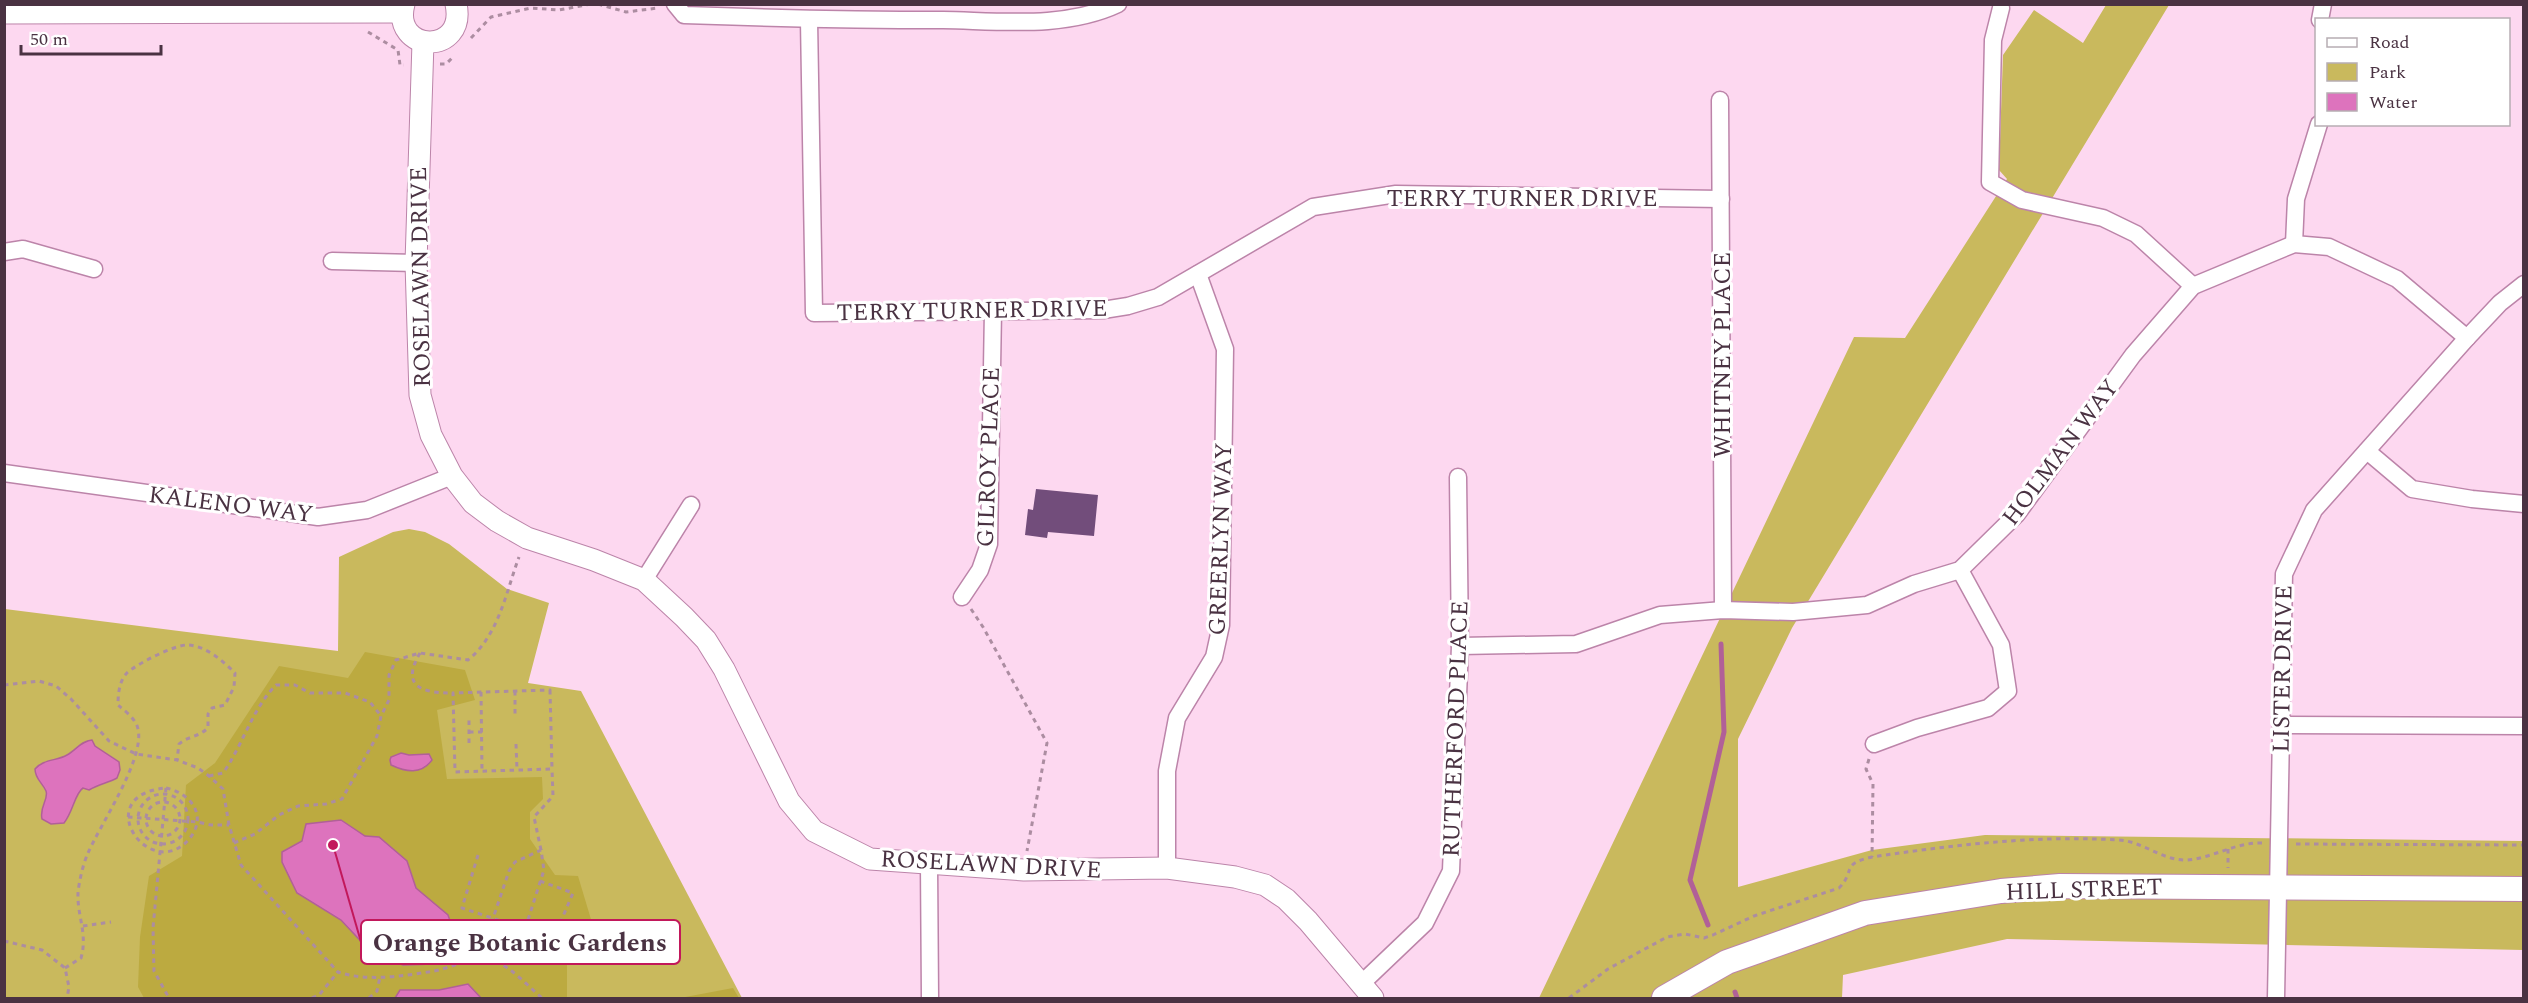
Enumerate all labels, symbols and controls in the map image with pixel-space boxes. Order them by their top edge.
scale bar [21,18,160,56]
legend [2315,18,2510,126]
text: 50 m [30,26,68,53]
text: Road [2369,29,2410,56]
text: Park [2369,59,2406,86]
text: Water [2369,89,2417,116]
street label: ROSELAWN DRIVE [401,166,441,388]
street label: TERRY TURNER DRIVE [1386,181,1658,217]
street label: WHITNEY PLACE [1705,252,1741,458]
street label: TERRY TURNER DRIVE [836,291,1108,331]
street label: GILROY PLACE [968,366,1010,548]
street label: HOLMAN WAY [1993,371,2128,534]
street label: GREERLYN WAY [1200,442,1242,636]
street label: KALENO WAY [147,477,315,533]
street label: LISTER DRIVE [2264,585,2302,753]
street label: RUTHERFORD PLACE [1434,600,1478,858]
street label: ROSELAWN DRIVE [880,841,1102,889]
street label: HILL STREET [2005,869,2163,911]
callout: Orange Botanic Gardens [361,920,680,964]
text: Orange Botanic Gardens [373,923,667,963]

